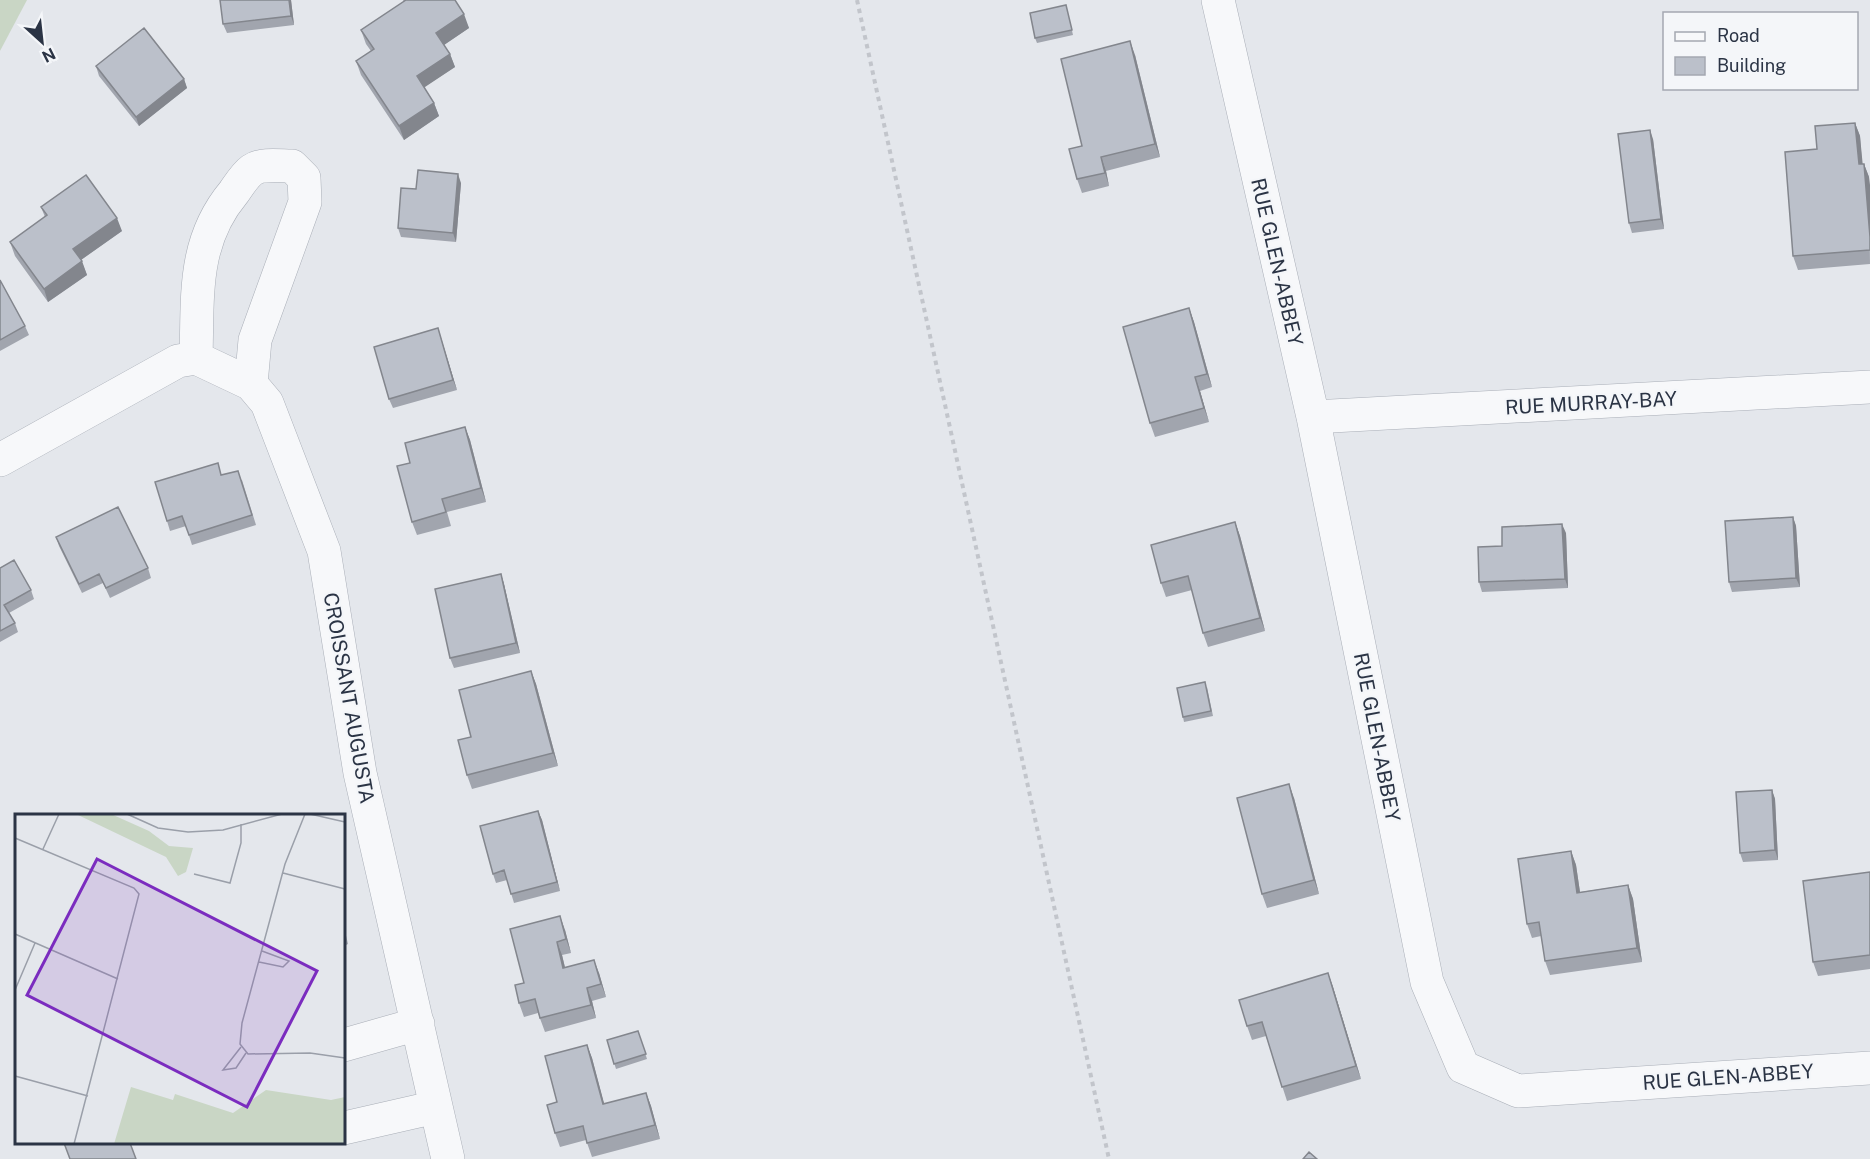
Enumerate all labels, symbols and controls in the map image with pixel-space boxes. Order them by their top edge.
north arrow [12,12,72,72]
legend [1663,12,1858,90]
text: Road [1717,25,1760,46]
text: N [39,44,58,66]
text: Building [1717,55,1786,76]
street label: RUE GLEN-ABBEY [1246,176,1308,348]
street label: RUE MURRAY-BAY [1504,387,1678,419]
street label: CROISSANT AUGUSTA [319,591,379,805]
street label: RUE GLEN-ABBEY [1349,650,1405,824]
inset map [15,814,345,1144]
street label: RUE GLEN-ABBEY [1642,1059,1814,1095]

